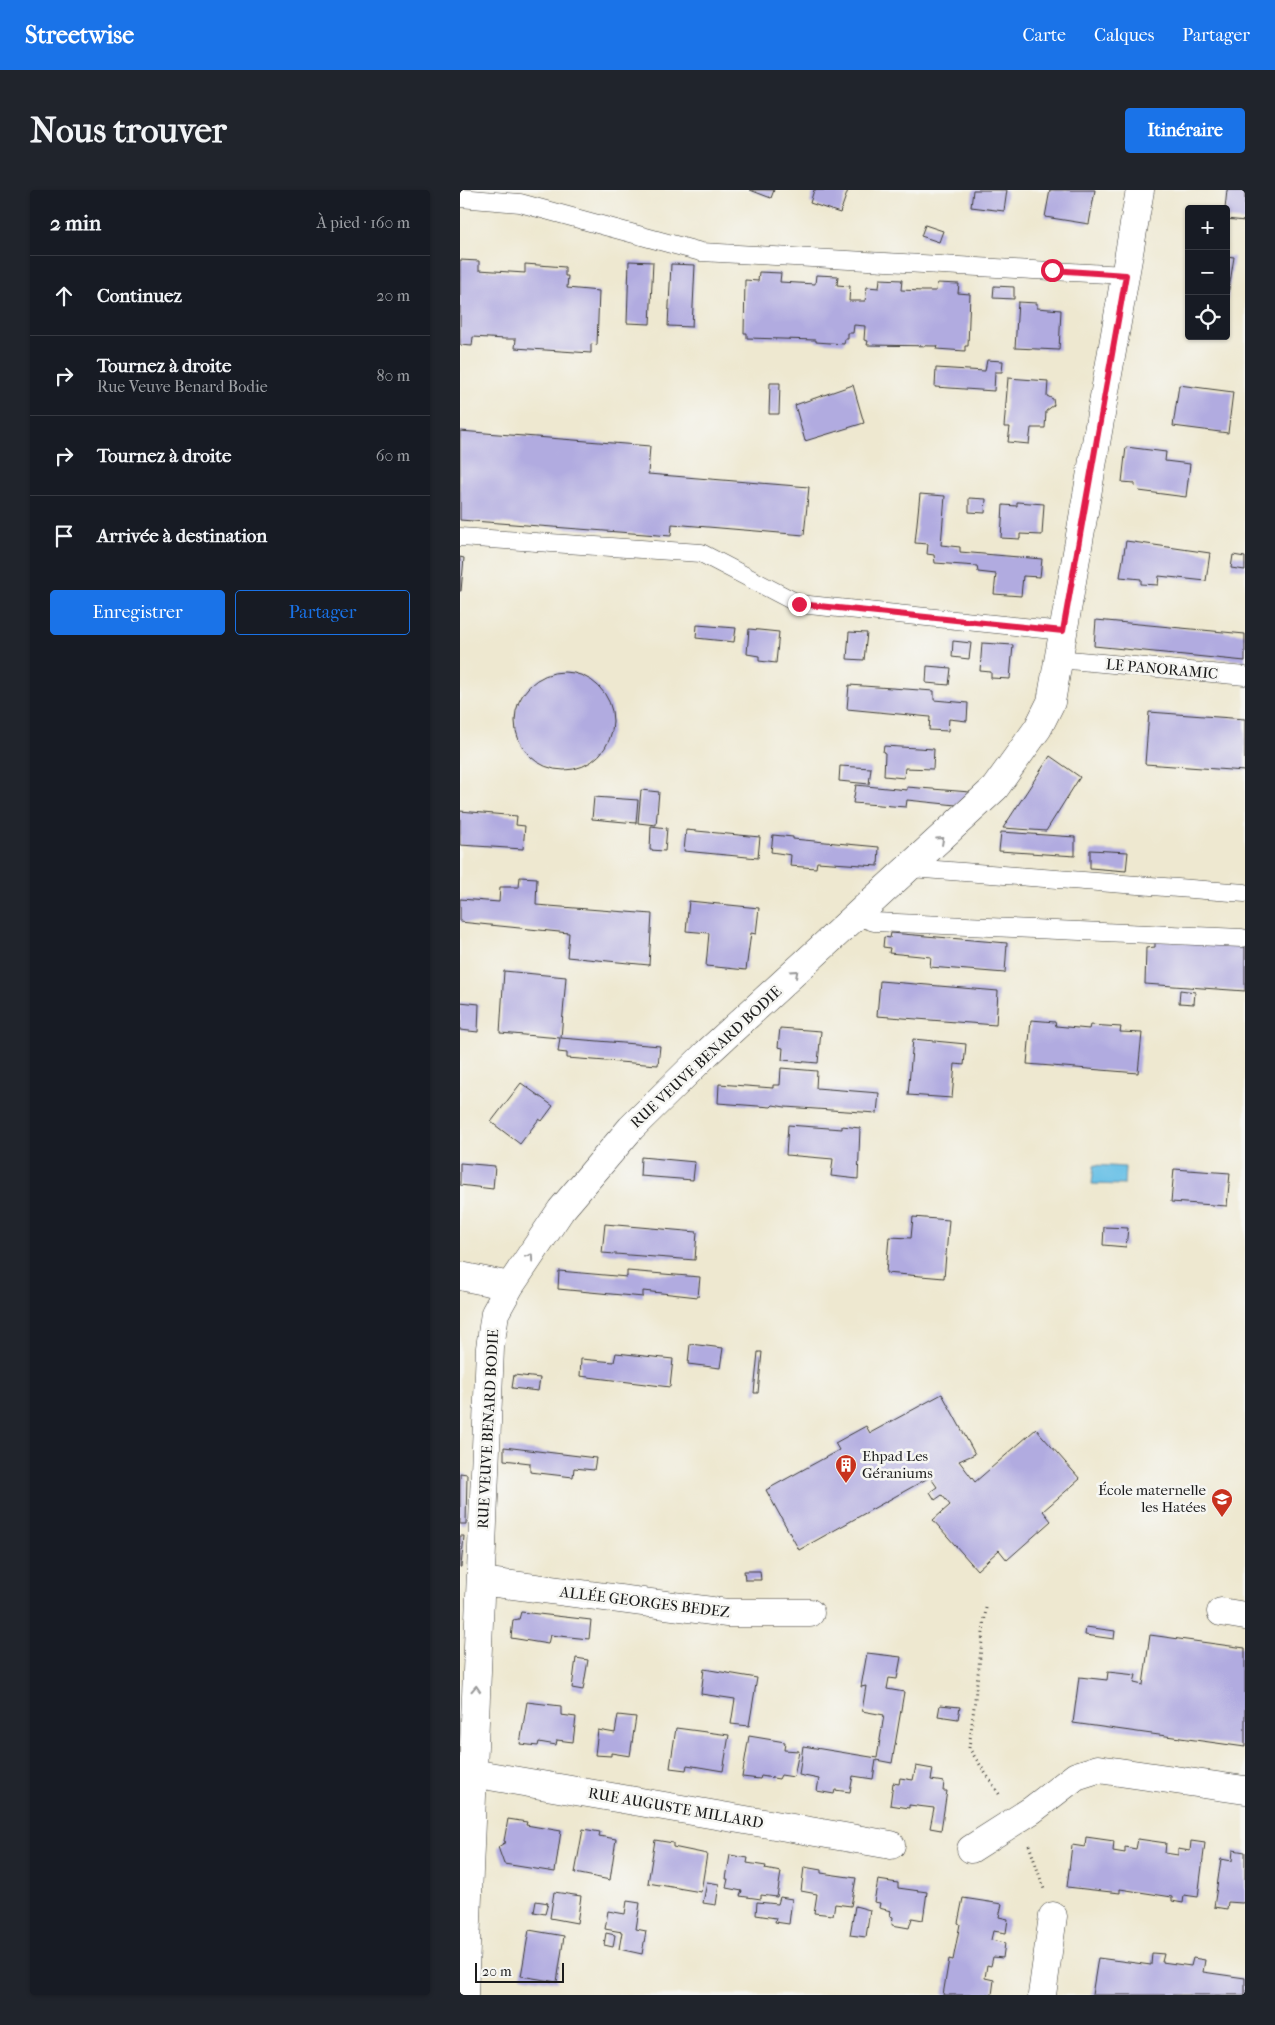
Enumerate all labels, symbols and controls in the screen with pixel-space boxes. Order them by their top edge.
text: Streetwise [25,21,134,49]
text: Carte [1023,25,1066,46]
text: Calques [1094,25,1154,46]
text: Partager [1182,25,1250,46]
button: Itinéraire [1125,108,1245,153]
text: Nous trouver [30,110,227,151]
map controls [1185,205,1230,340]
button: + [1185,205,1230,250]
text: 2 min [50,211,101,235]
text: À pied · 160 m [316,213,410,232]
button: − [1185,250,1230,295]
route start [1041,259,1064,282]
icon: ahead [50,282,78,310]
text: Continuez [97,285,182,307]
text: 20 m [376,286,410,305]
button: locate [1185,295,1230,340]
text: Tournez à droite [97,355,231,377]
icon: right [50,362,78,390]
text: 80 m [376,366,410,385]
text: Rue Veuve Benard Bodie [97,377,268,396]
icon: right [50,442,78,470]
text: Tournez à droite [97,445,231,467]
text: 60 m [376,446,410,465]
icon: arrive [50,522,78,550]
text: Arrivée à destination [97,525,267,547]
button: Enregistrer [50,590,225,635]
button: Partager [235,590,410,635]
route end [788,593,811,616]
street label: LE PANORAMIC [1105,655,1219,683]
one-way arrow [935,837,944,846]
one-way arrow [789,970,798,979]
street label: RUE VEUVE BENARD BODIE [627,982,785,1132]
one-way arrow [523,1253,533,1262]
street label: RUE VEUVE BENARD BODIE [474,1329,502,1529]
place label: Ehpad Les Géraniums [862,1447,933,1482]
building icon: Ehpad Les Géraniums [834,1453,858,1484]
place label: École maternelle les Hatées [1098,1481,1207,1516]
school or university icon: École maternelle les Hatées [1210,1487,1234,1518]
street label: ALLÉE GEORGES BEDEZ [558,1583,731,1621]
one-way arrow [471,1685,481,1692]
street label: RUE AUGUSTE MILLARD [587,1784,765,1832]
scale bar [475,1960,564,1983]
text: 20 m [482,1963,512,1980]

